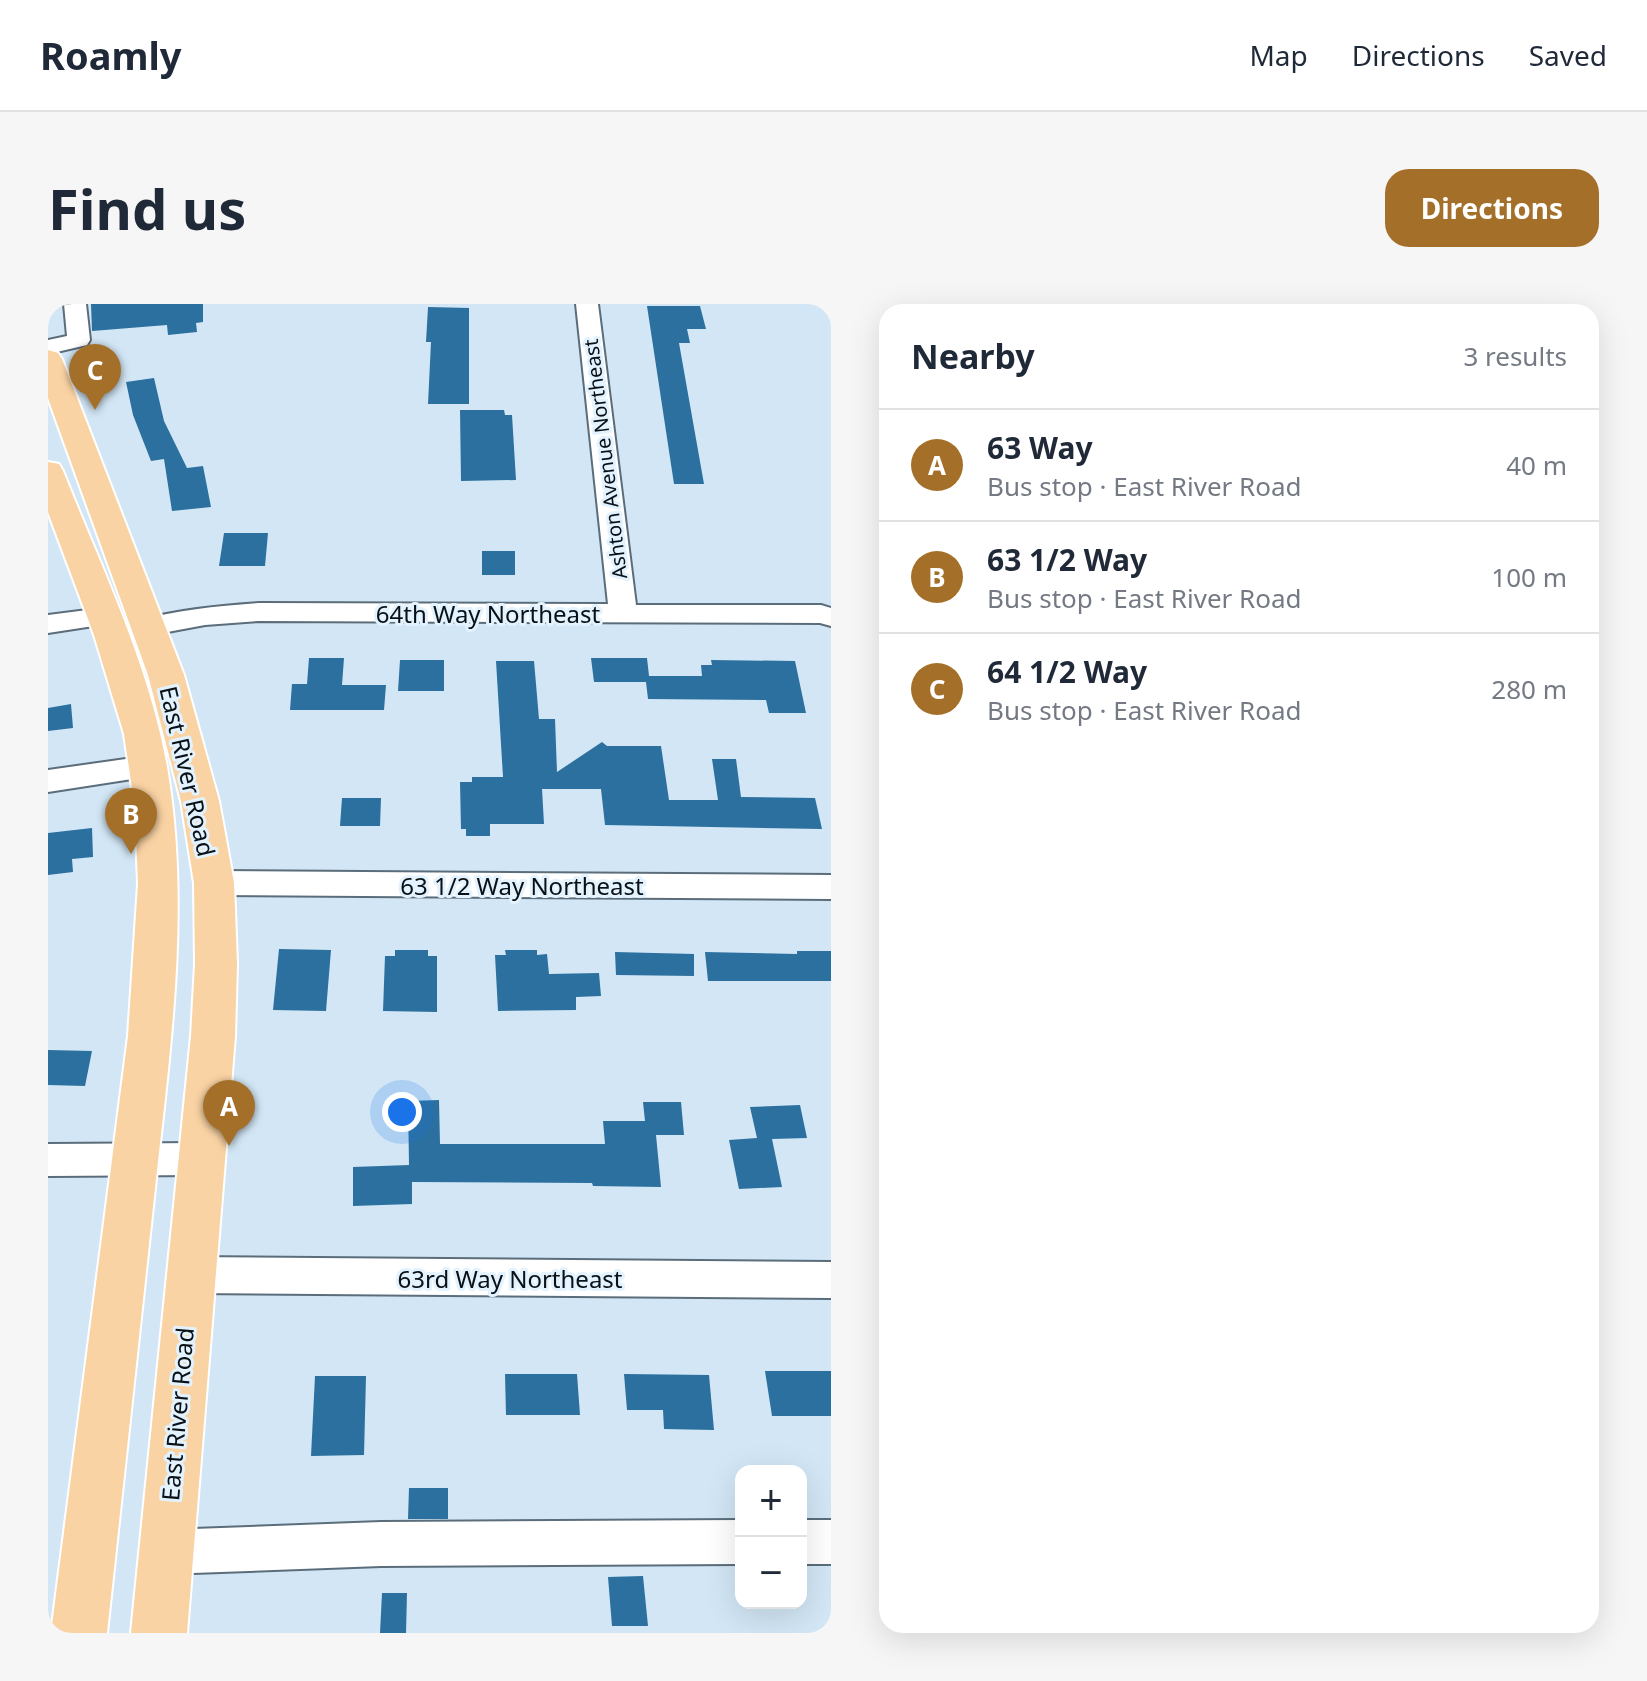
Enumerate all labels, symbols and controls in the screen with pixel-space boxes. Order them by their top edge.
text: Roamly [40,29,182,81]
text: Map [1249,36,1308,74]
text: Directions [1352,36,1485,74]
text: Saved [1529,36,1607,74]
button: Directions [1385,169,1599,247]
text: Find us [48,170,246,246]
text: Nearby [911,333,1035,379]
street label: Ashton Avenue Northeast [577,338,633,580]
text: 3 results [1463,338,1567,374]
pin: C [69,344,121,410]
text: 63 Way [987,427,1093,468]
text: A [928,447,946,483]
text: 40 m [1506,447,1567,483]
text: Bus stop · East River Road [987,468,1302,504]
text: 63 1/2 Way [987,539,1147,580]
text: B [928,559,946,595]
text: 100 m [1491,559,1567,595]
text: Bus stop · East River Road [987,580,1302,616]
street label: 64th Way Northeast [376,597,600,630]
text: 64 1/2 Way [987,651,1147,692]
text: C [929,671,945,707]
text: 280 m [1491,671,1567,707]
street label: East River Road [152,683,224,859]
text: Bus stop · East River Road [987,692,1302,728]
pin: B [105,788,157,854]
street label: 63 1/2 Way Northeast [400,869,644,902]
pin: A [203,1080,255,1146]
your location [382,1092,422,1132]
street label: 63rd Way Northeast [398,1262,623,1295]
street label: East River Road [153,1326,201,1502]
map controls [735,1465,807,1609]
button: + [735,1465,807,1537]
button: − [735,1537,807,1609]

